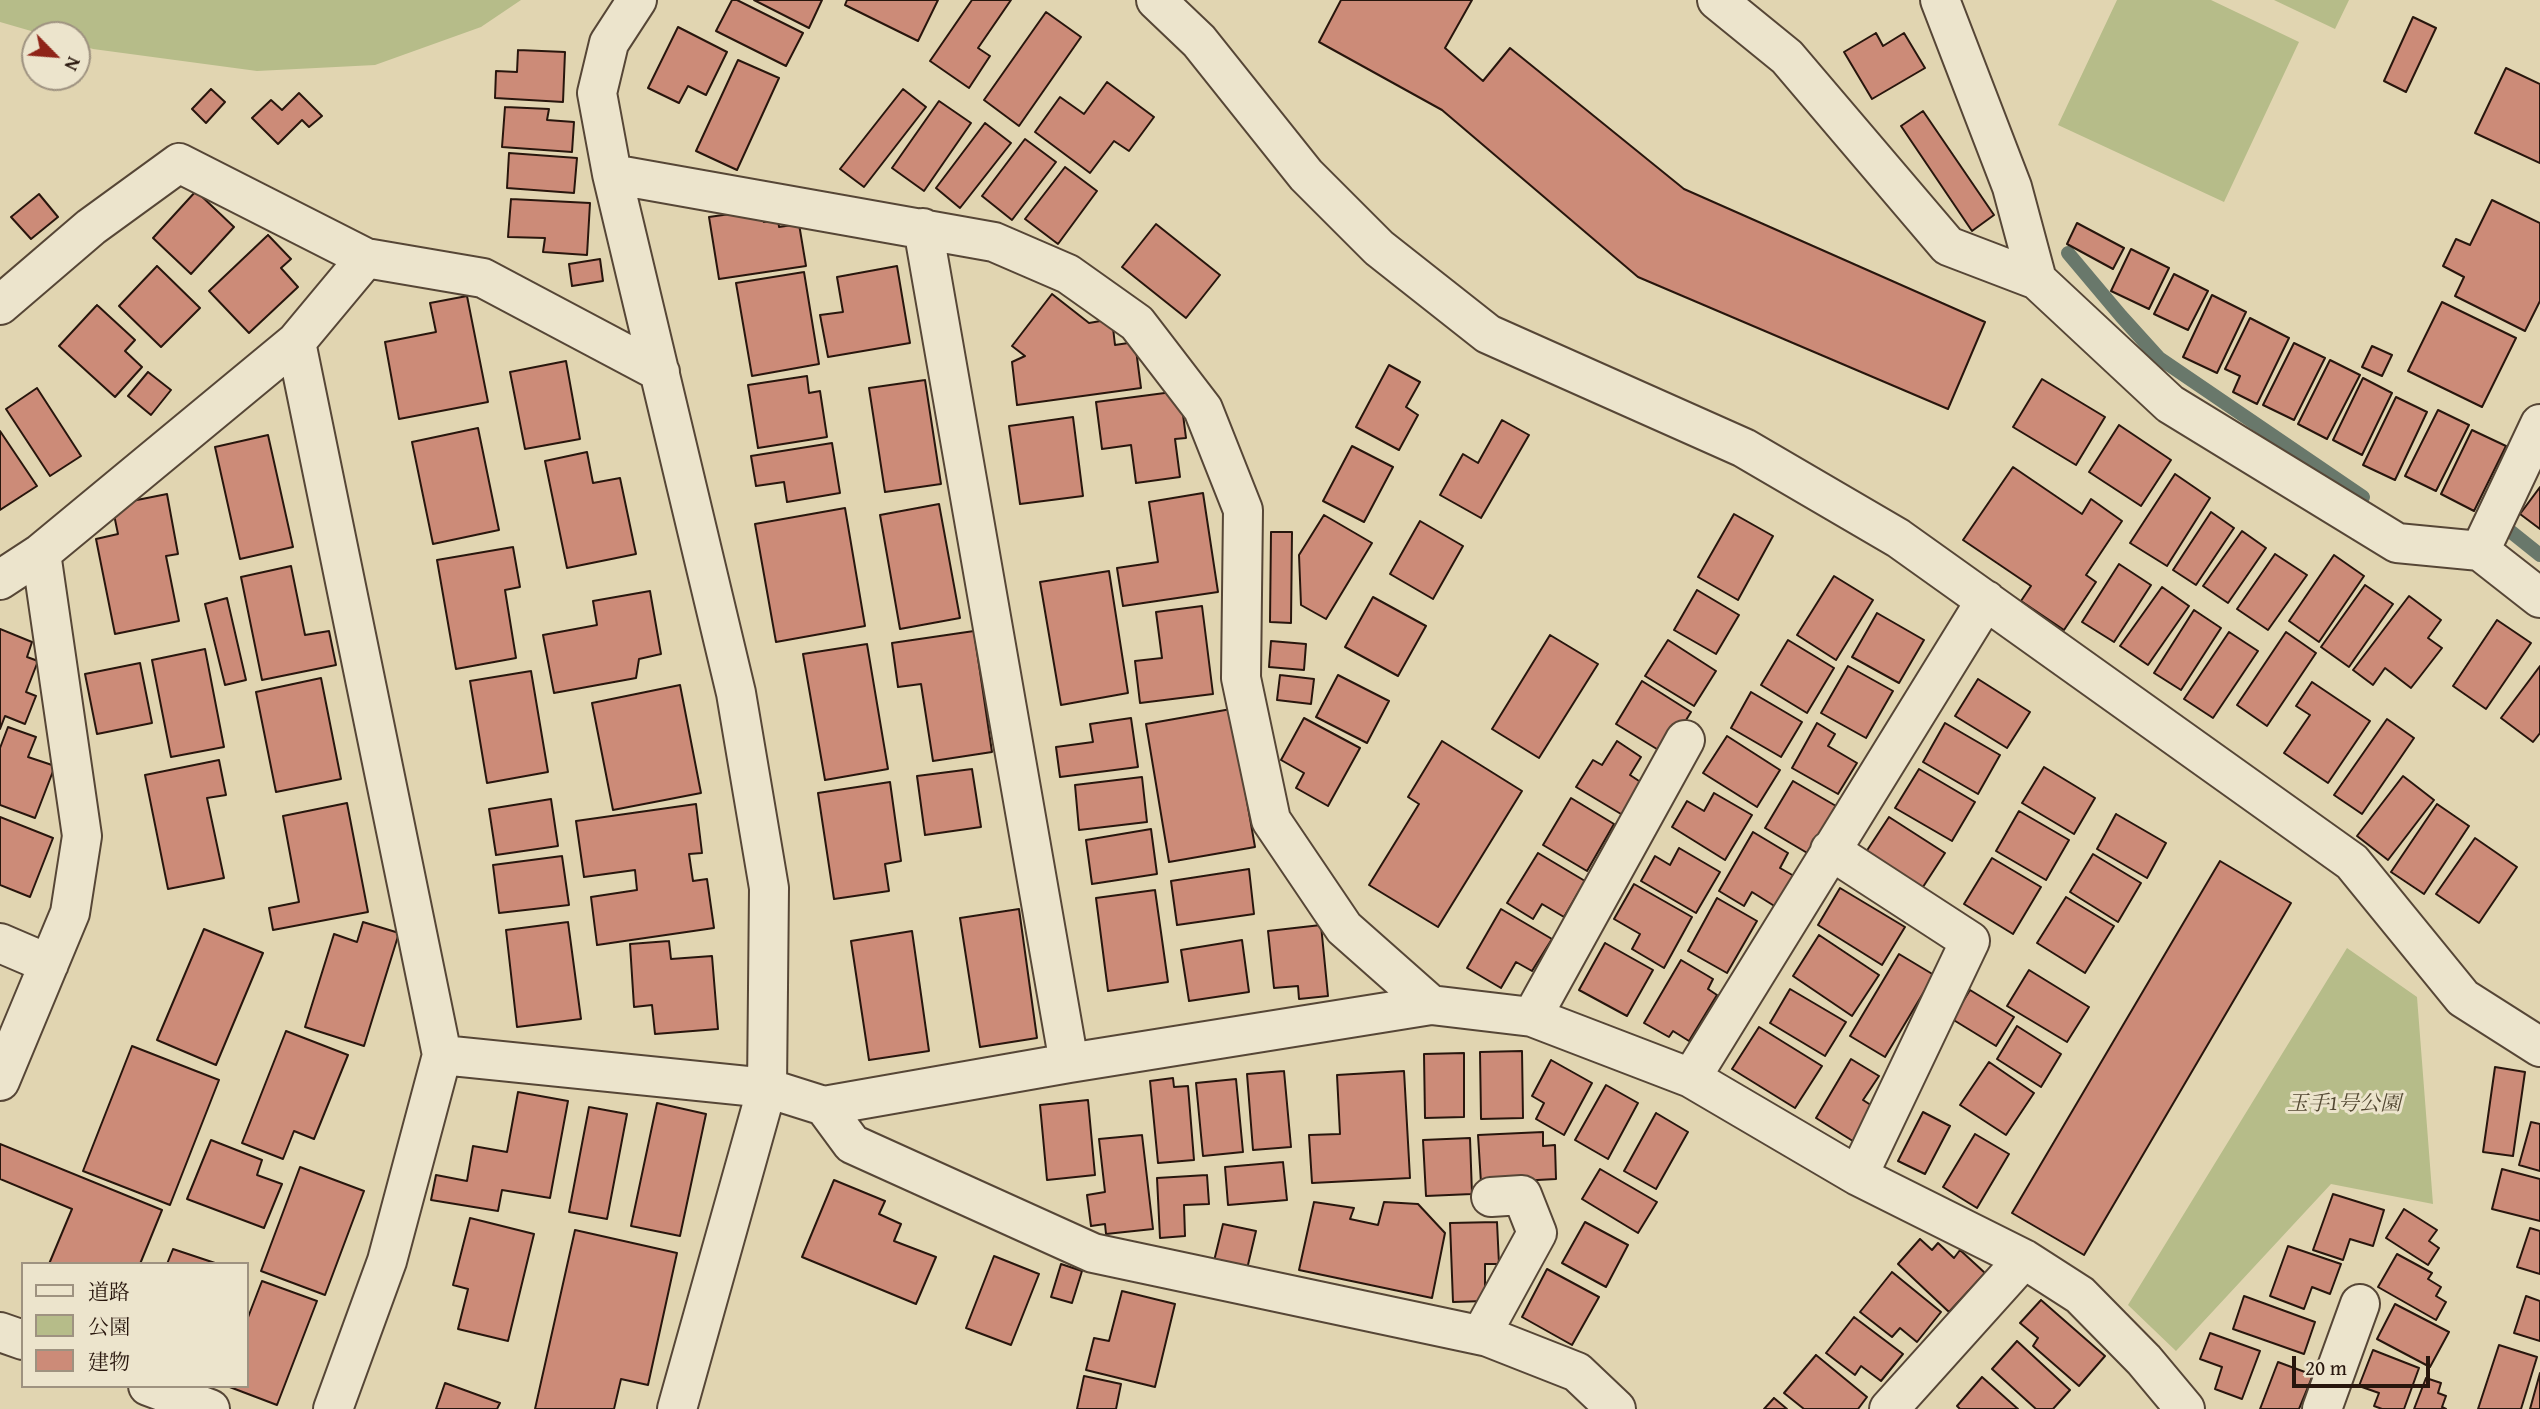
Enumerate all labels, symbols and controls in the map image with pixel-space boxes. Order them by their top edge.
north arrow [21,21,91,91]
text: N [58,52,89,76]
park label: 玉手1号公園 [2287,1092,2401,1118]
legend [21,1262,248,1388]
text: 道路 [88,1276,130,1307]
text: 公園 [88,1311,130,1342]
scale bar [2295,1342,2433,1386]
text: 建物 [88,1346,130,1377]
text: 20 m [2305,1352,2347,1383]

